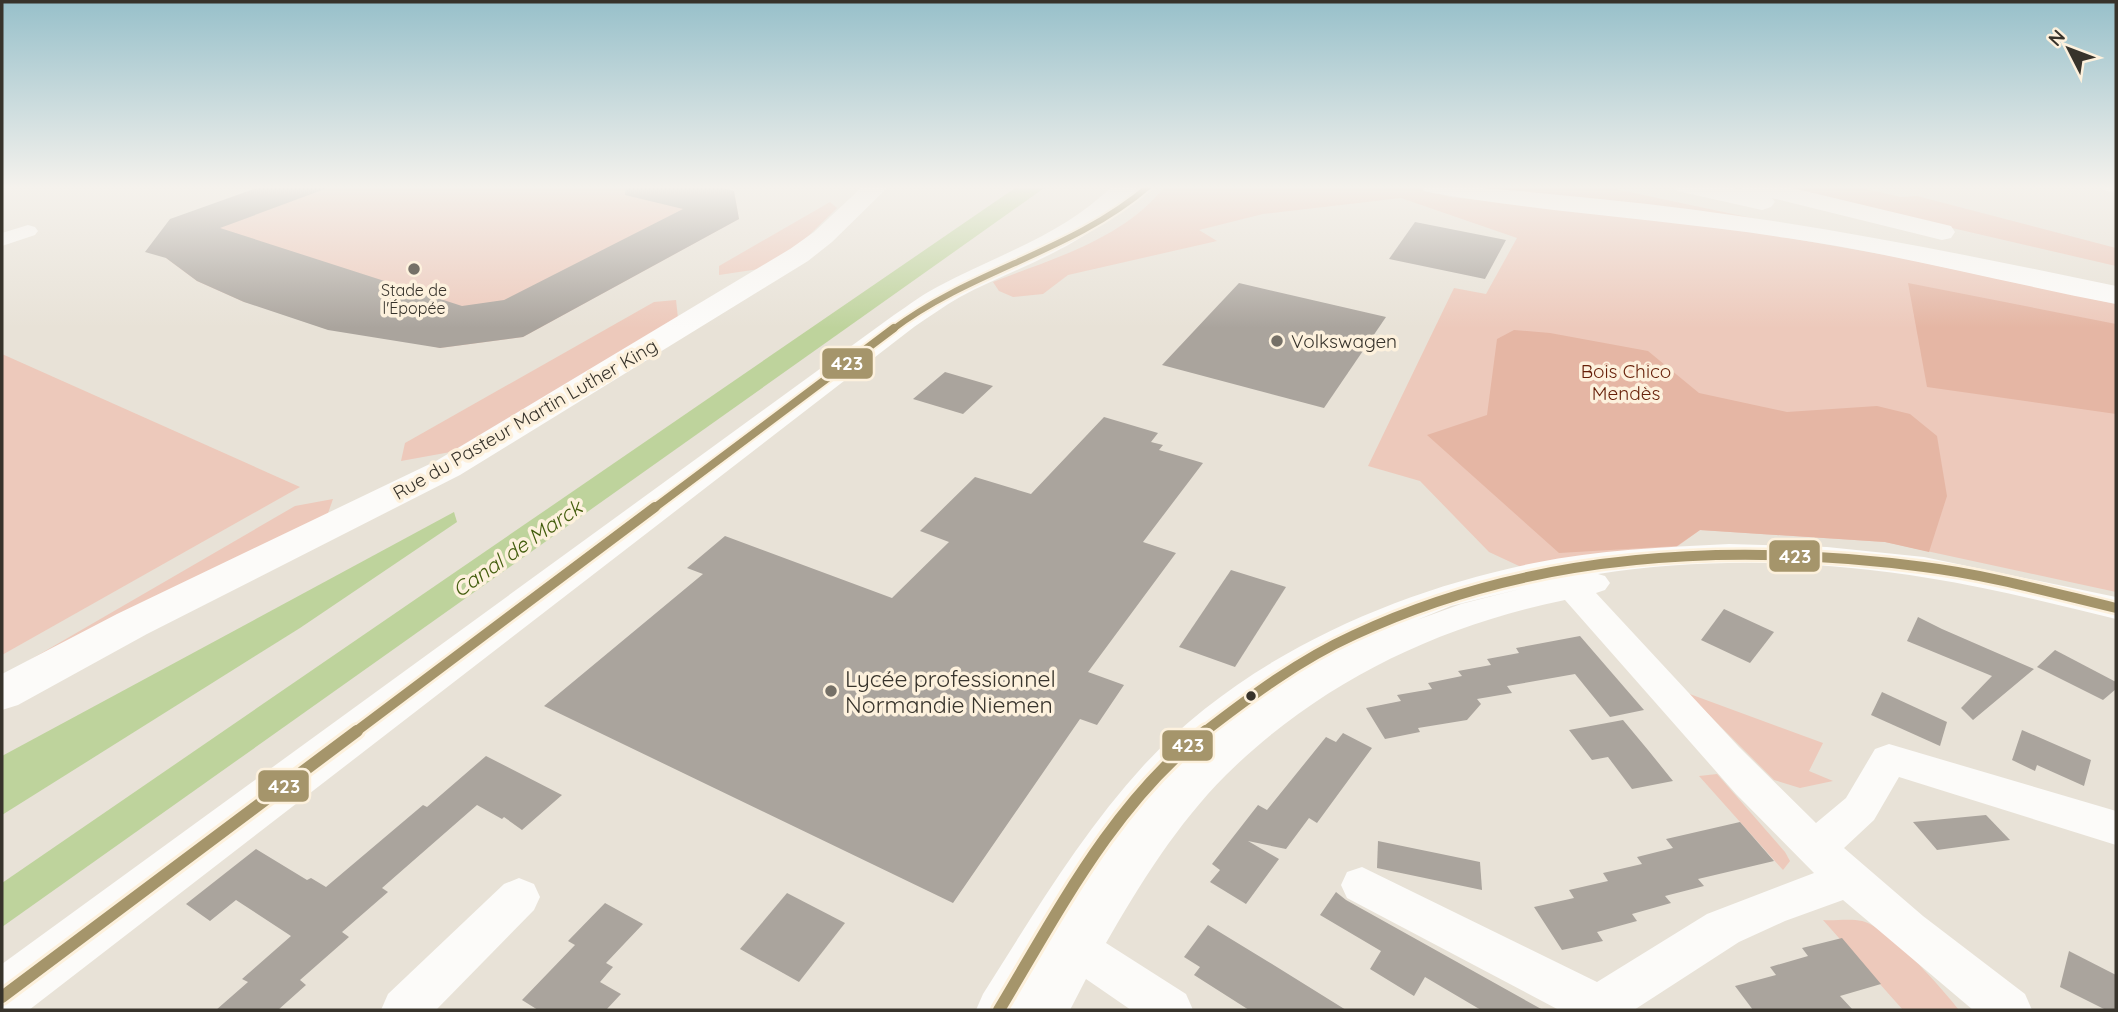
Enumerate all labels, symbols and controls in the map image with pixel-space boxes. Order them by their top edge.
north arrow [2034,14,2104,84]
text: N [2043,24,2070,51]
marker: Stade de l'Épopée [406,261,422,277]
place label: Stade de l'Épopée [381,280,447,318]
place label: Volkswagen [1291,329,1397,353]
street label: Rue du Pasteur Martin Luther King [388,333,662,505]
marker: Volkswagen [1269,333,1285,349]
line badge: 423 [821,347,874,380]
text: 423 [831,351,863,375]
park label: Bois Chico Mendès [1581,359,1671,405]
water label: Canal de Marck [447,493,588,602]
line badge: 423 [1768,539,1821,573]
text: 423 [1779,544,1811,568]
place label: Lycée professionnel Normandie Niemen [845,664,1056,719]
marker: Lycée professionnel Normandie Niemen [823,683,839,699]
unlabelled marker [1244,689,1258,703]
line badge: 423 [1161,729,1214,762]
text: 423 [1172,733,1204,757]
line badge: 423 [257,769,310,803]
text: 423 [268,774,300,798]

